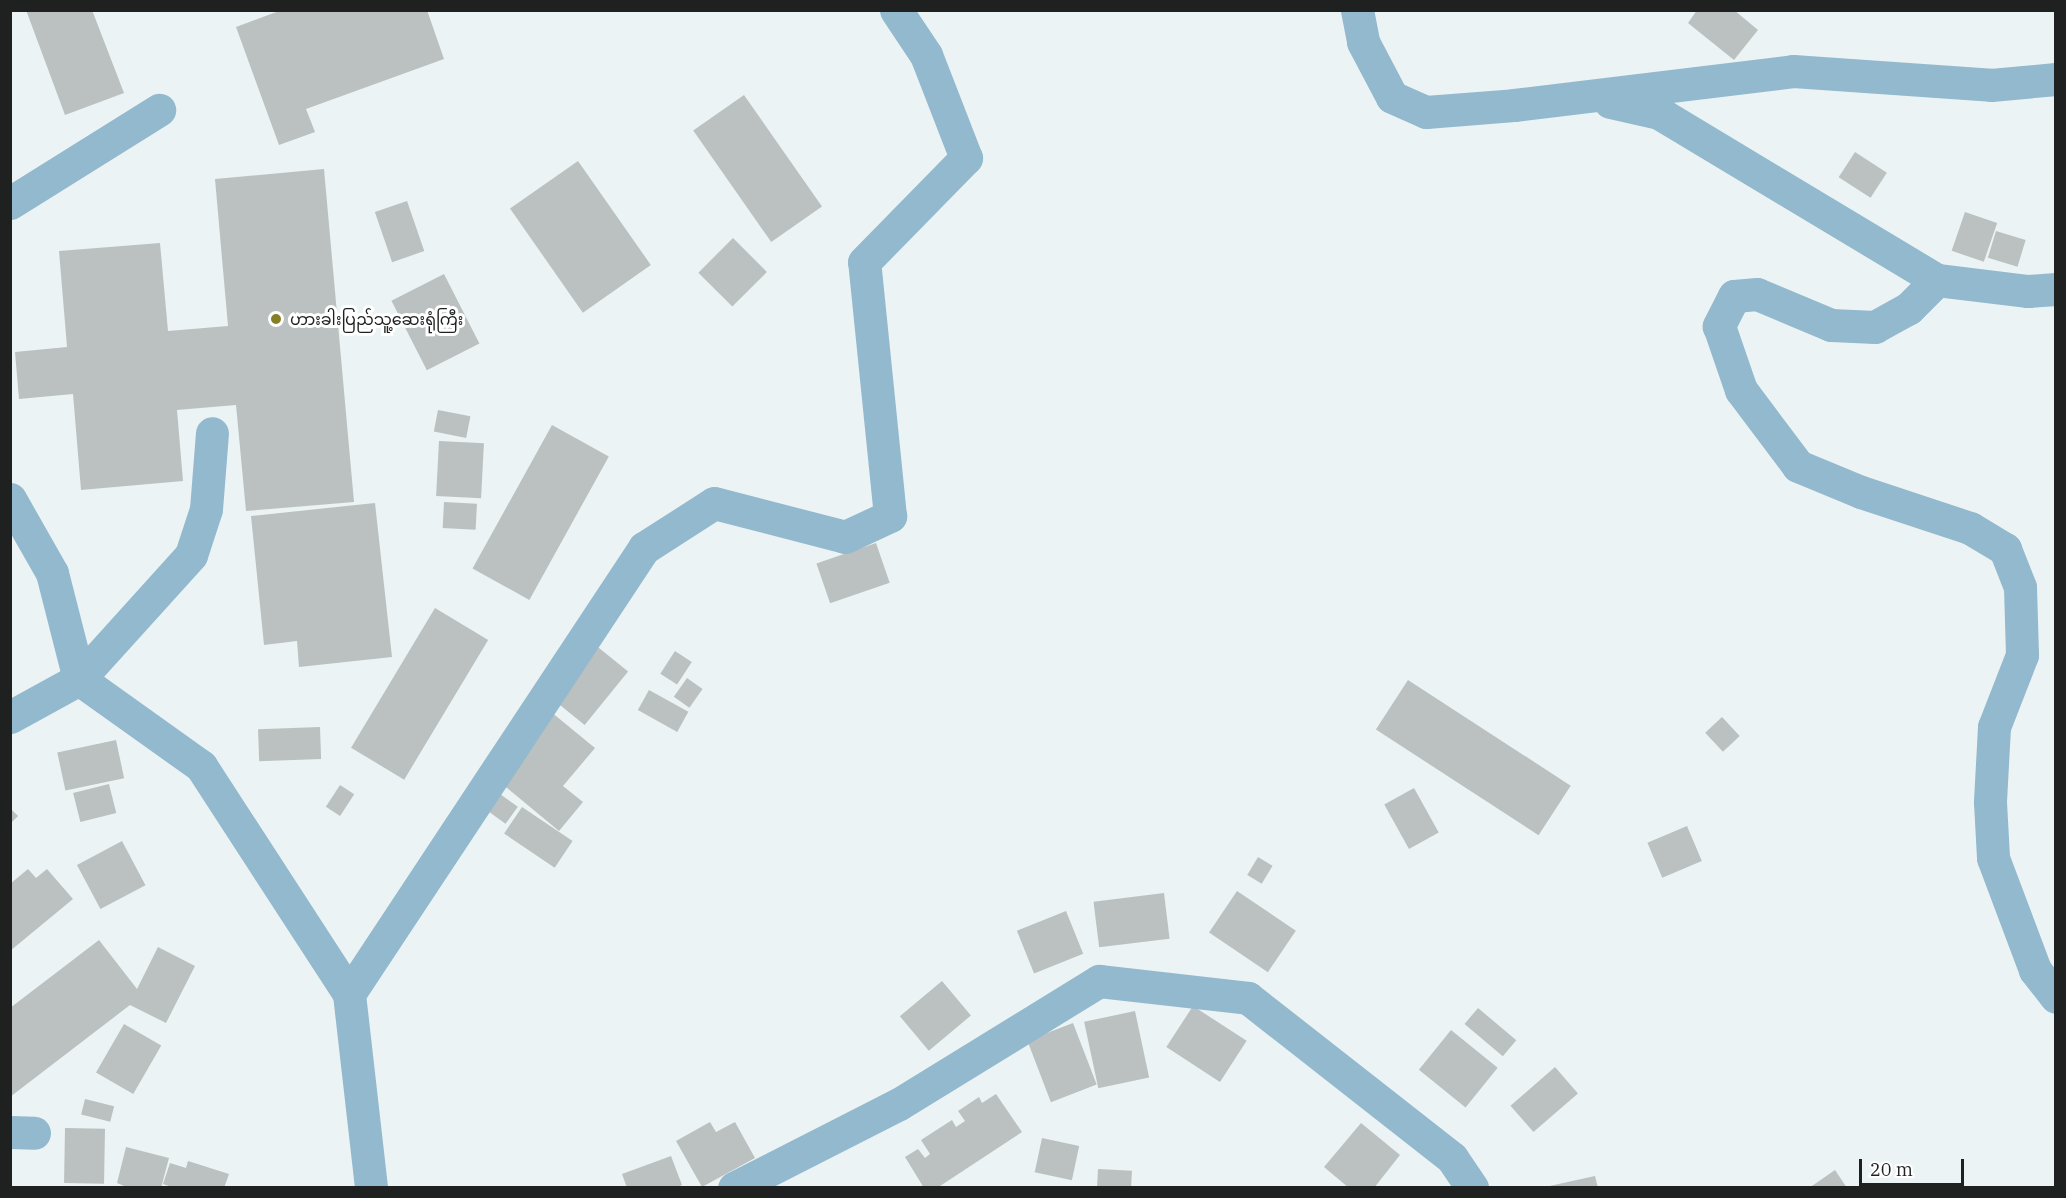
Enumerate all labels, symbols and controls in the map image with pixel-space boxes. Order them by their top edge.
place label: ဟားခါးပြည်သူ့ဆေးရုံကြီး [290,309,463,329]
marker: ဟားခါးပြည်သူ့ဆေးရုံကြီး [267,310,285,328]
scale bar [1862,1147,1967,1185]
text: 20 m [1870,1158,1913,1181]

